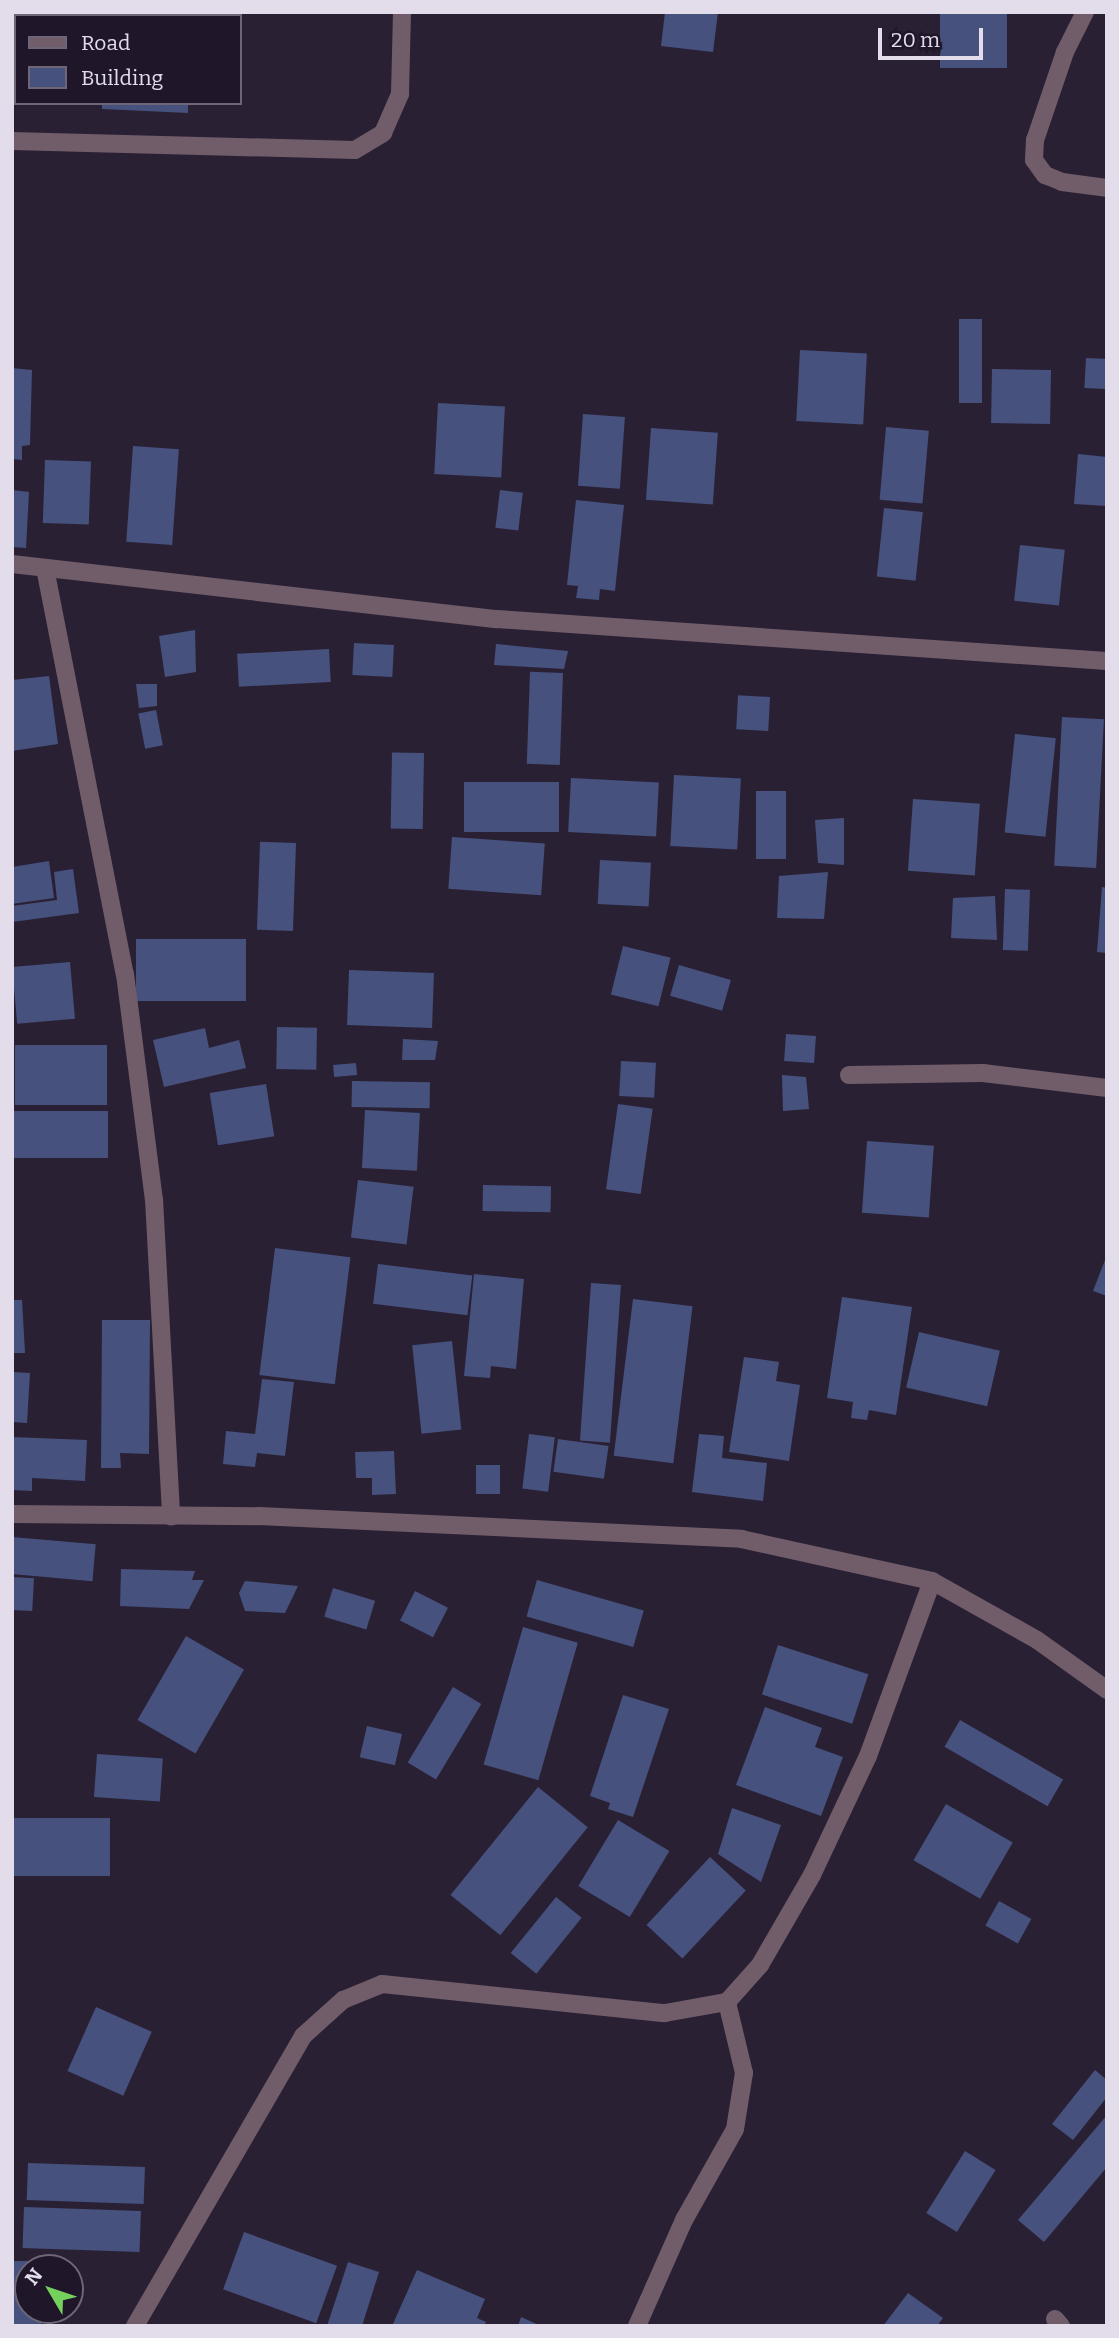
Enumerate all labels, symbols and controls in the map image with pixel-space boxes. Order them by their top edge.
legend [14,14,242,105]
scale bar [881,14,986,58]
text: 20 m [891,27,940,53]
text: Road [81,30,130,56]
text: Building [81,65,163,91]
north arrow [14,2254,84,2324]
text: N [20,2264,47,2290]

